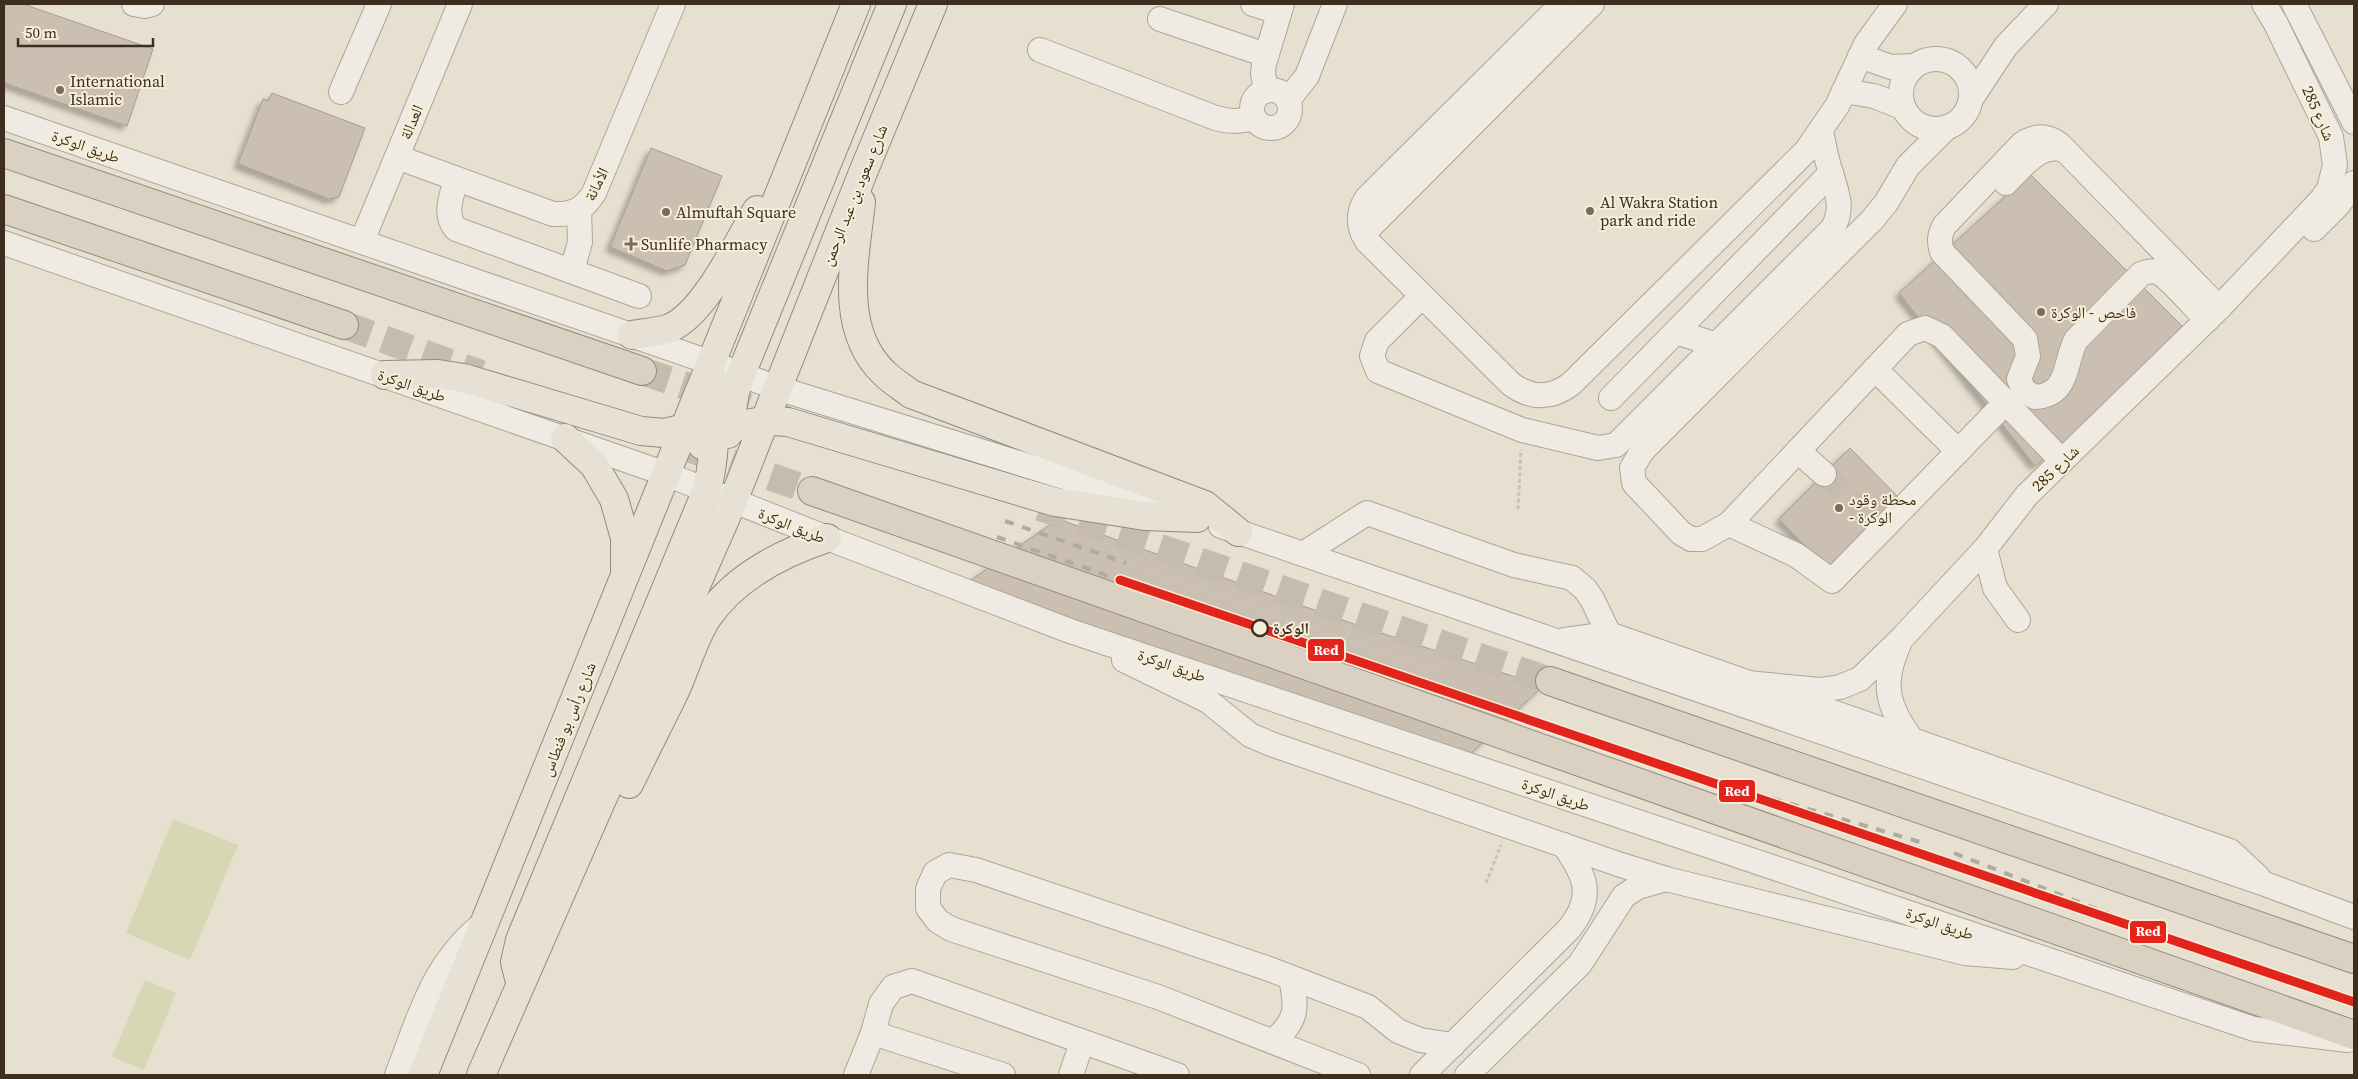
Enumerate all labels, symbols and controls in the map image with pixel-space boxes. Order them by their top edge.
scale bar [18,15,152,47]
text: 50 m [25,22,57,43]
place label: International Islamic [70,70,165,110]
street label: شارع 285 [2297,82,2341,144]
marker: International Islamic [54,84,66,96]
street label: العدالة [394,101,428,143]
street label: شارع سعود بن عبد الرحمن [816,121,892,269]
street label: طريق الوكرة [49,124,123,168]
street label: الأمانة [578,163,614,205]
place label: Al Wakra Station park and ride [1600,191,1718,231]
place label: Almuftah Square [676,201,796,223]
marker: Al Wakra Station park and ride [1584,205,1596,217]
marker: Almuftah Square [660,206,672,218]
place label: Sunlife Pharmacy [641,233,768,255]
marker: Sunlife Pharmacy [625,238,637,250]
place label: فاحص - الوكرة [2051,301,2136,323]
marker: فاحص - الوكرة [2035,306,2047,318]
street label: طريق الوكرة [375,363,449,407]
street label: شارع 285 [2026,440,2084,496]
place label: محطة وقود - الوكرة [1849,488,1916,528]
street label: طريق الوكرة [755,502,829,548]
marker: محطة وقود - الوكرة [1833,502,1845,514]
place label: الوكرة [1273,617,1309,639]
marker: الوكرة [1251,619,1269,637]
line badge: Red [1307,638,1345,662]
text: Red [1314,640,1339,660]
street label: طريق الوكرة [1135,643,1209,687]
street label: شارع رأس بو فنطاس [535,659,601,779]
street label: طريق الوكرة [1519,772,1593,816]
line badge: Red [1718,779,1756,803]
text: Red [1725,781,1750,801]
street label: طريق الوكرة [1903,901,1977,945]
line badge: Red [2129,920,2167,944]
text: Red [2136,921,2161,941]

